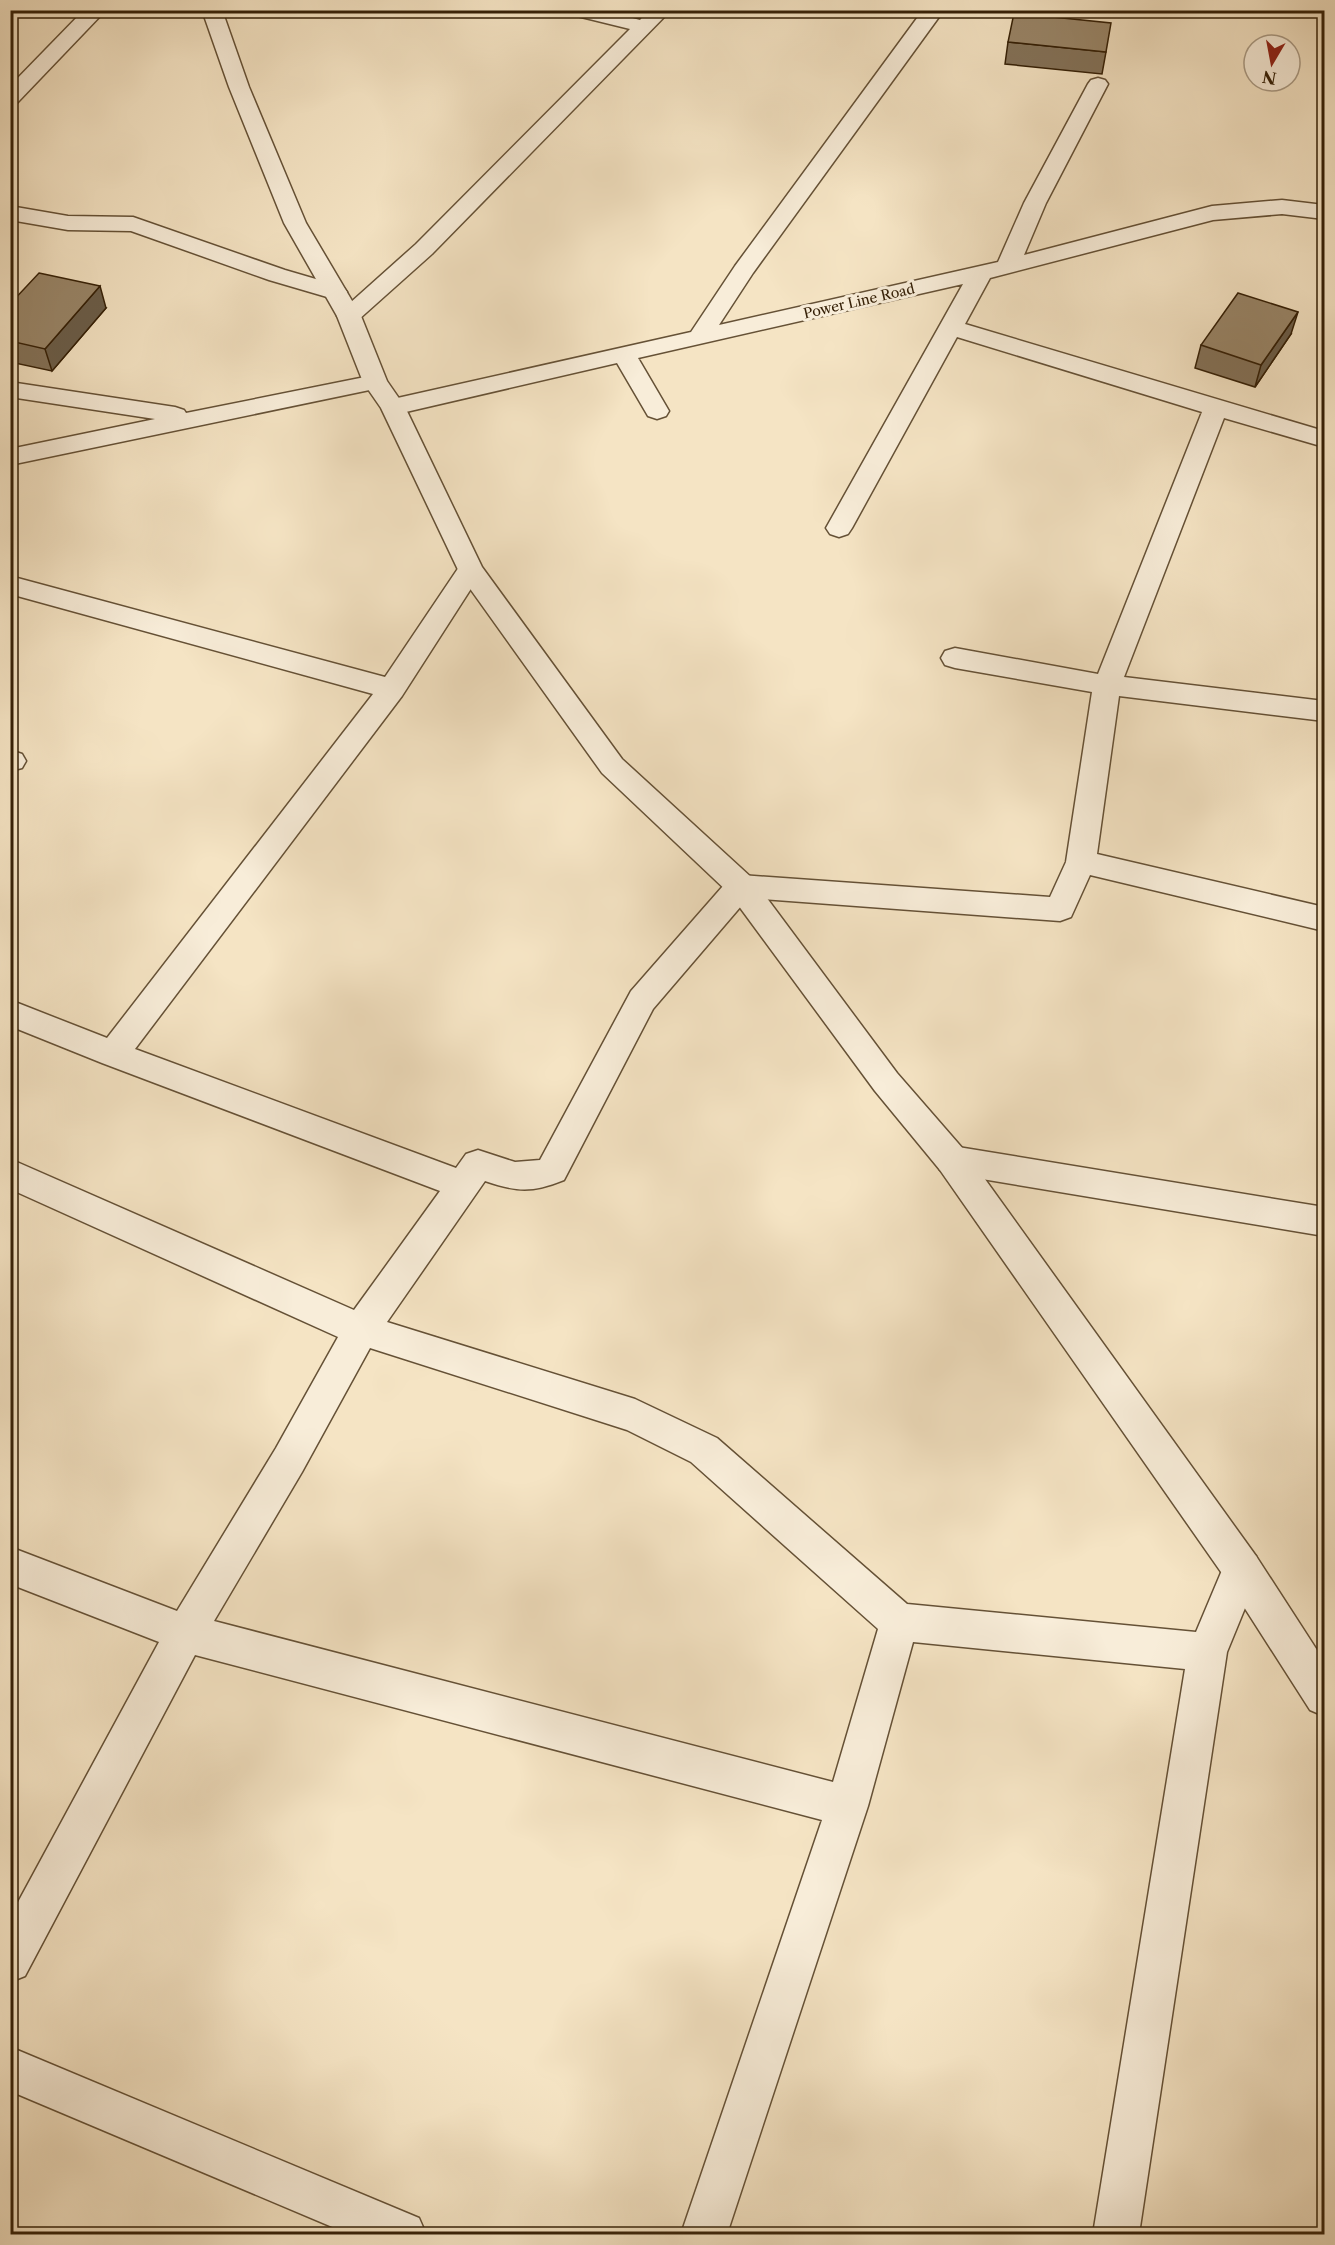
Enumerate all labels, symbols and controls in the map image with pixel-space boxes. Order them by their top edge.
north arrow [1242,33,1302,93]
text: N [1261,67,1278,89]
street label: Power Line Road [801,279,917,323]

